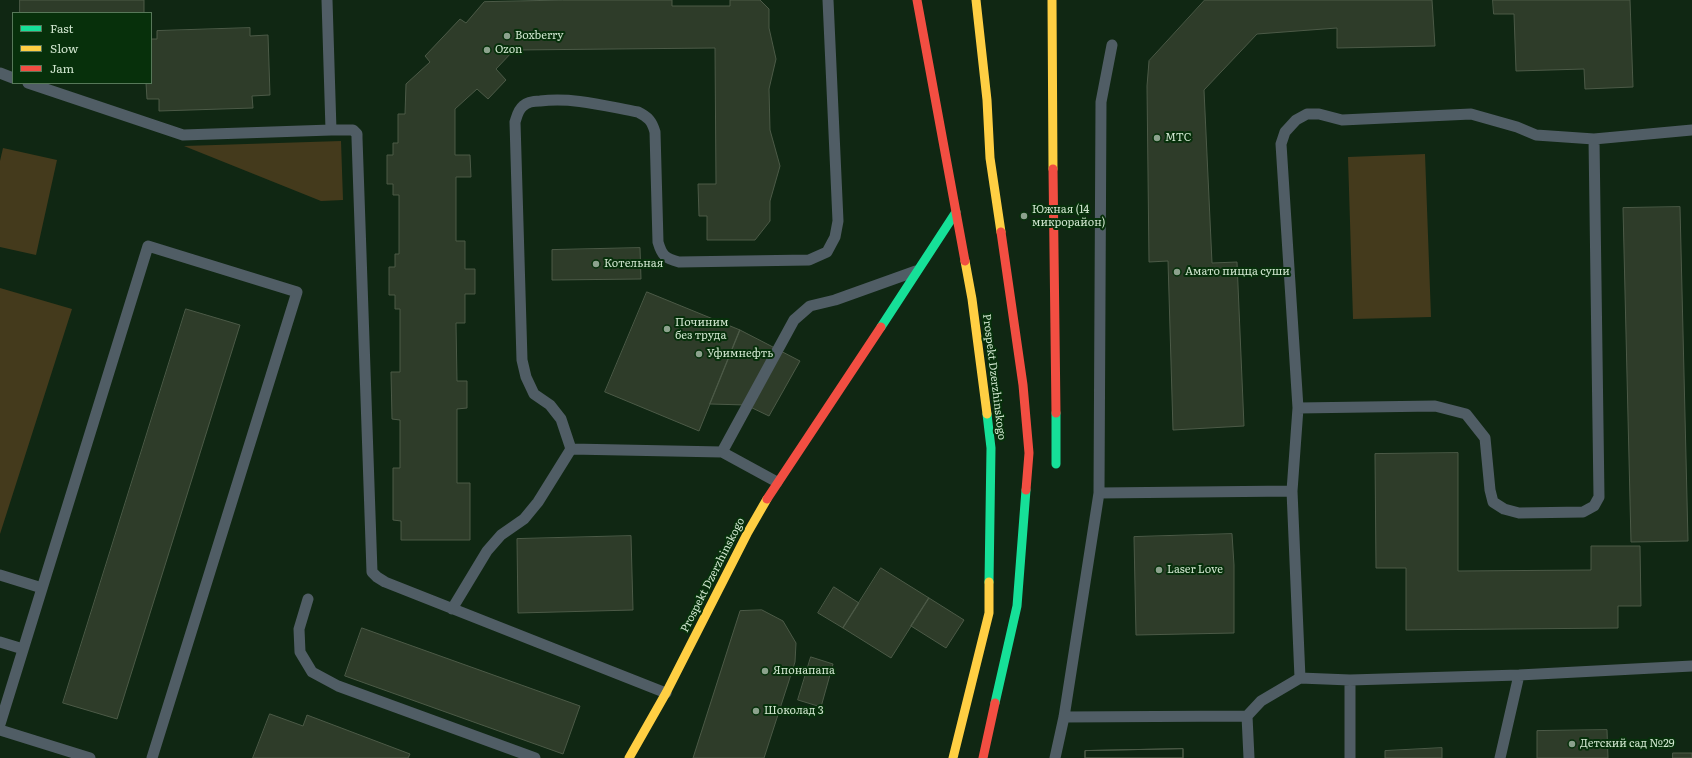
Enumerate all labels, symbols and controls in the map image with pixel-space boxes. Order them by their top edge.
legend [12,12,152,84]
text: Fast [50,19,73,37]
place label: Boxberry [515,29,564,43]
marker: Boxberry [502,31,512,41]
text: Slow [50,39,78,57]
place label: Ozon [495,43,522,57]
marker: Ozon [482,45,492,55]
text: Jam [50,59,74,77]
place label: МТС [1165,131,1192,145]
marker: МТС [1152,133,1162,143]
place label: Южная (14 микрорайон) [1032,203,1105,229]
marker: Южная (14 микрорайон) [1019,211,1029,221]
place label: Котельная [604,257,663,271]
marker: Котельная [591,259,601,269]
place label: Амато пицца суши [1185,265,1290,279]
marker: Амато пицца суши [1172,267,1182,277]
street label: Prospekt Dzerzhinskogo [980,313,1008,441]
place label: Починим без труда [675,316,728,342]
marker: Починим без труда [662,324,672,334]
place label: Уфимнефть [707,347,773,361]
marker: Уфимнефть [694,349,704,359]
street label: Prospekt Dzerzhinskogo [678,515,748,635]
place label: Laser Love [1167,563,1223,577]
marker: Laser Love [1154,565,1164,575]
place label: Японапапа [773,664,835,678]
marker: Японапапа [760,666,770,676]
place label: Шоколад 3 [764,704,824,718]
marker: Шоколад 3 [751,706,761,716]
place label: Детский сад №29 [1580,737,1675,751]
marker: Детский сад №29 [1567,739,1577,749]

